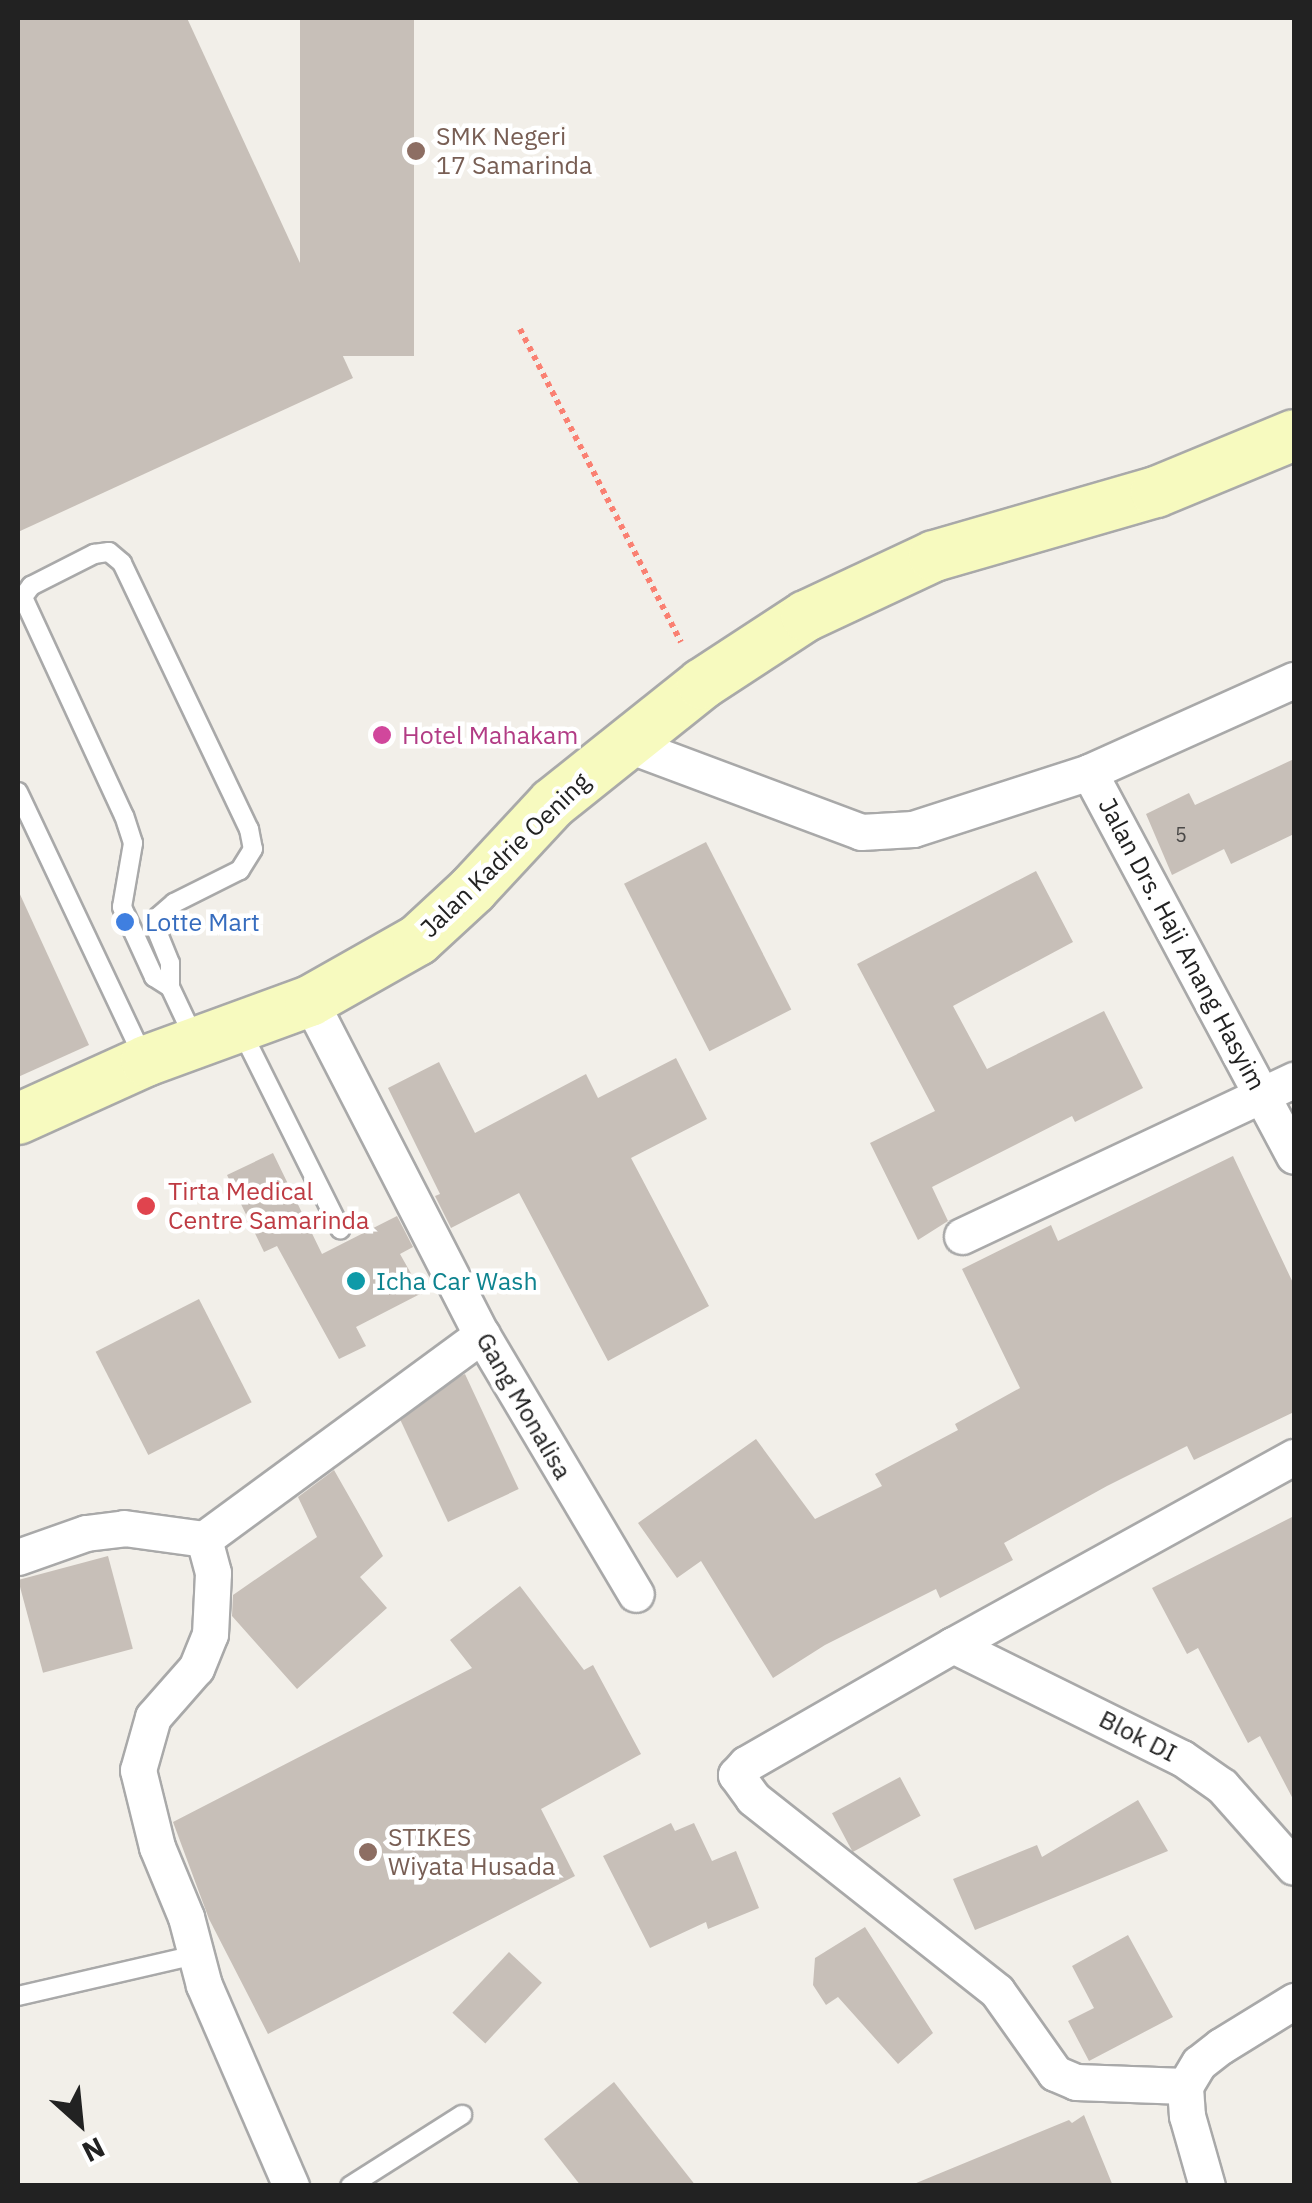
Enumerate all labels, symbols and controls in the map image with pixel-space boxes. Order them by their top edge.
place label: SMK Negeri 17 Samarinda [436,122,592,181]
marker: SMK Negeri 17 Samarinda [405,140,427,162]
place label: Hotel Mahakam [402,720,578,750]
marker: Hotel Mahakam [371,724,393,746]
street label: Jalan Kadrie Oening [414,766,596,944]
street label: Jalan Drs. Haji Anang Hasyim [1092,793,1272,1095]
house number: 5 [1175,822,1187,846]
place label: Lotte Mart [145,907,260,937]
marker: Lotte Mart [114,911,136,933]
place label: Tirta Medical Centre Samarinda [168,1177,369,1236]
marker: Tirta Medical Centre Samarinda [133,1193,159,1219]
place label: Icha Car Wash [376,1266,538,1296]
marker: Icha Car Wash [345,1270,367,1292]
street label: Gang Monalisa [470,1327,578,1485]
street label: Blok DI [1094,1704,1182,1768]
place label: STIKES Wiyata Husada [388,1823,555,1882]
marker: STIKES Wiyata Husada [357,1841,379,1863]
north arrow [30,2073,130,2173]
text: N [76,2129,111,2171]

